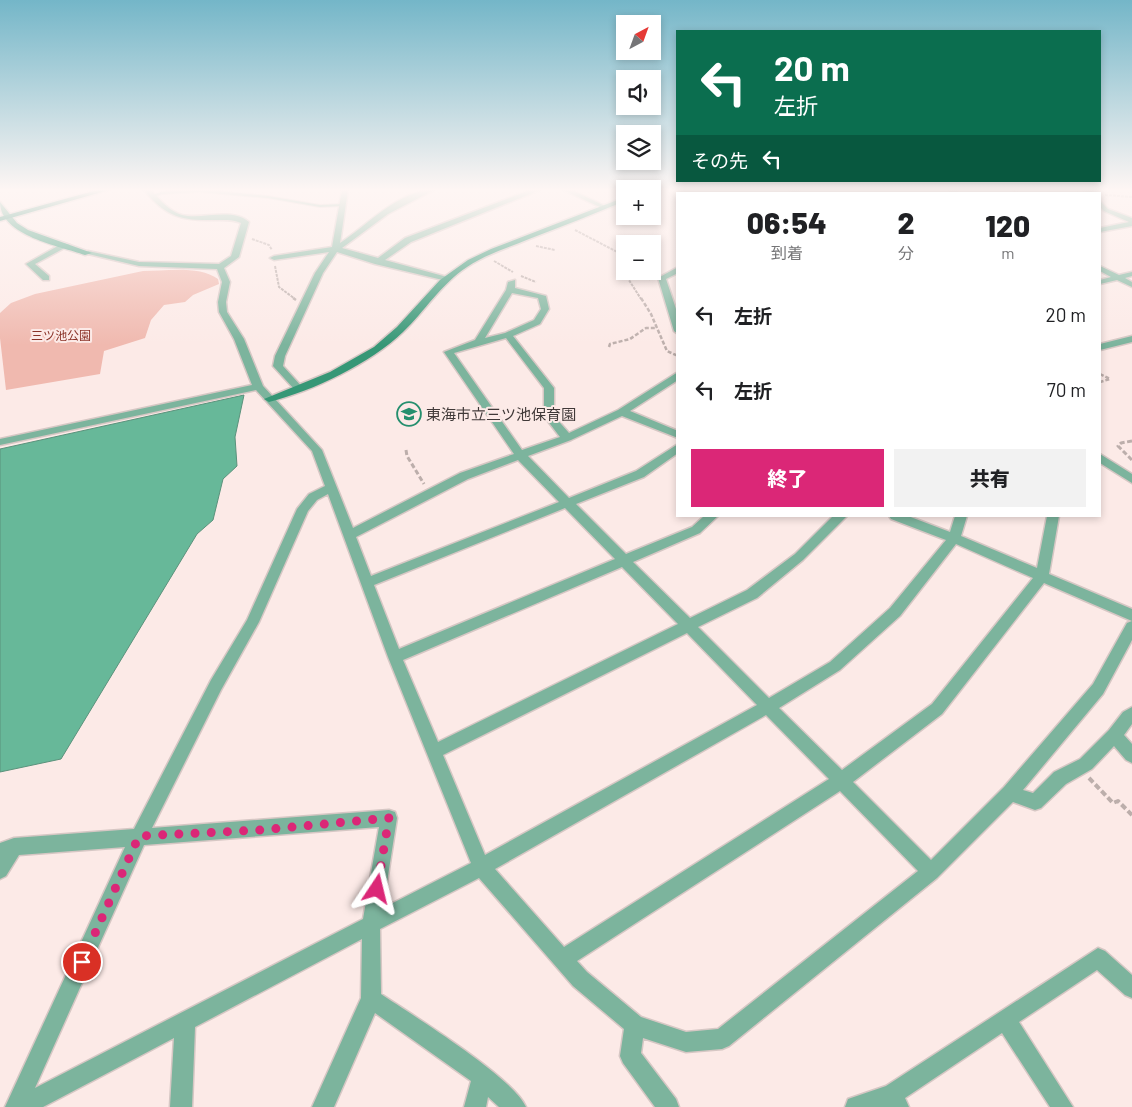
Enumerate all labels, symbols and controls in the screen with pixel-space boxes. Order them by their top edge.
north arrow [616,15,661,60]
map controls [616,15,661,280]
text: 20 m [774,46,850,88]
icon: left [691,50,756,115]
button: sound [616,70,661,115]
text: 左折 [774,92,818,118]
button: layers [616,125,661,170]
icon: left [758,145,786,173]
text: その先 [691,149,748,172]
button: + [616,180,661,225]
text: 06:54 [747,204,827,240]
text: 2 [897,204,915,240]
text: 120 [985,207,1030,243]
button: − [616,235,661,280]
text: 到着 [771,243,803,262]
text: 分 [898,243,914,262]
text: m [1001,243,1014,262]
icon: left [691,301,719,329]
text: 20 m [1046,303,1086,326]
text: 左折 [734,304,772,327]
park label: 三ツ池公園 [31,328,91,342]
icon: left [691,376,719,404]
text: 70 m [1047,378,1086,401]
text: 左折 [734,379,772,402]
school or university icon: 東海市立三ツ池保育園 [396,401,422,427]
place label: 東海市立三ツ池保育園 [426,405,576,423]
button: 終了 [691,449,884,507]
button: 共有 [894,449,1086,507]
position arrow [350,862,402,914]
pin [61,941,103,983]
icon: arrive [68,948,96,976]

